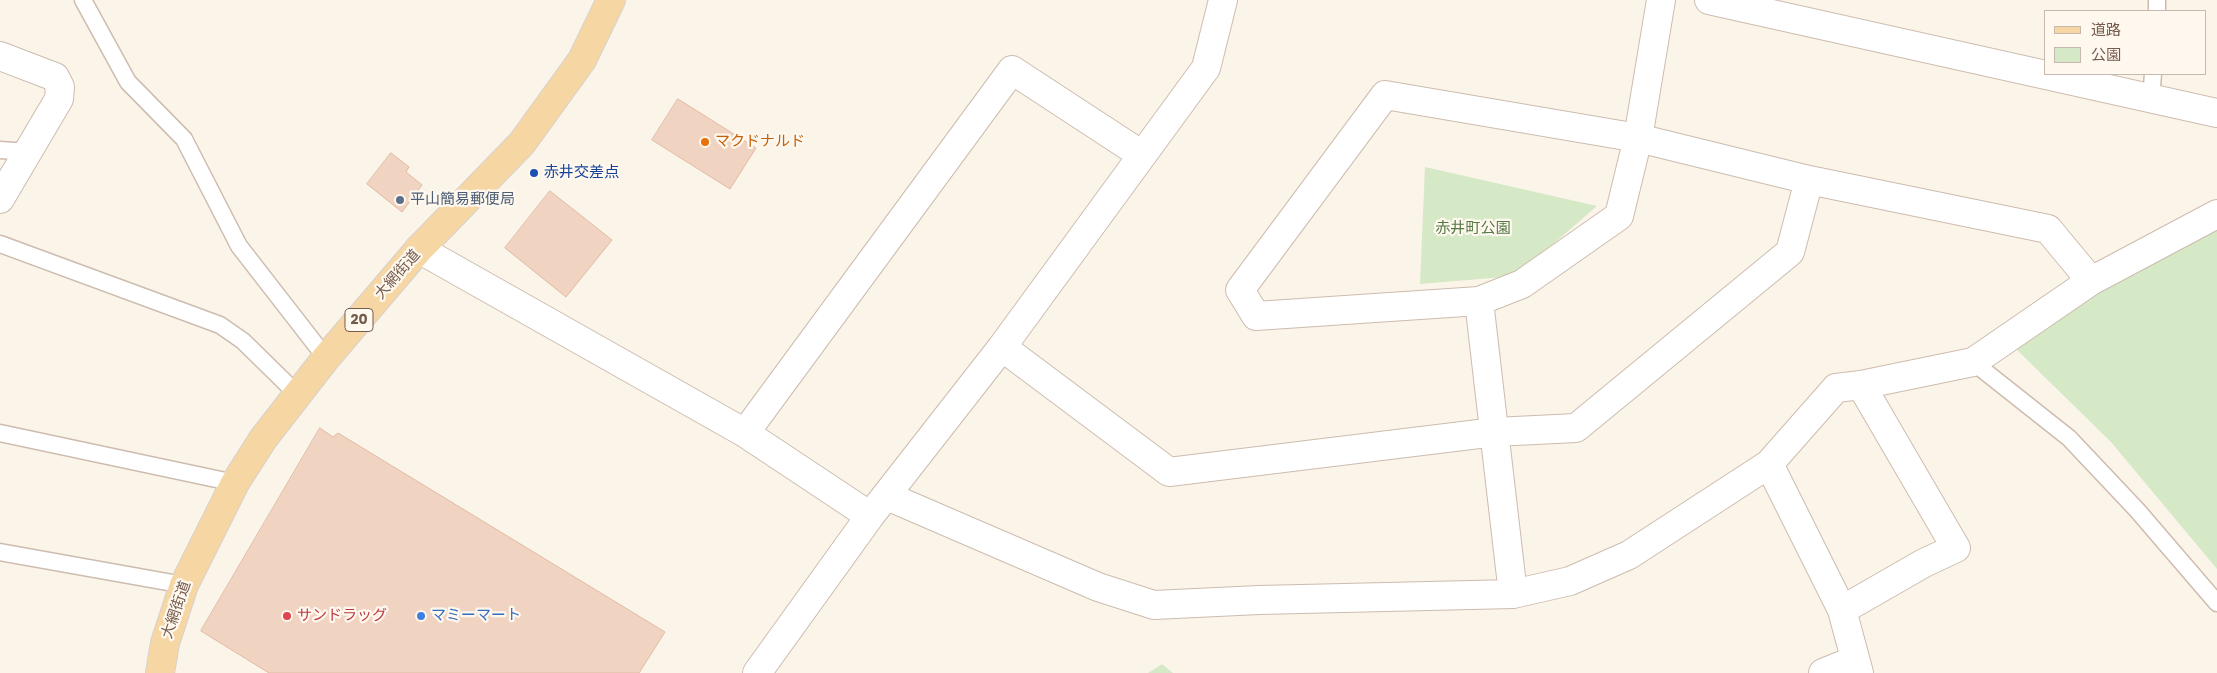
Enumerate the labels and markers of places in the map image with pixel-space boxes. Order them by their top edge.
place label: マクドナルド [715,133,805,151]
marker: マクドナルド [699,136,711,148]
place label: 赤井交差点 [544,164,619,182]
marker: 赤井交差点 [528,167,540,179]
place label: 平山簡易郵便局 [410,191,515,209]
marker: 平山簡易郵便局 [394,194,406,206]
place label: サンドラッグ [297,607,387,625]
place label: マミーマート [431,607,521,625]
marker: サンドラッグ [281,610,293,622]
marker: マミーマート [415,610,427,622]

